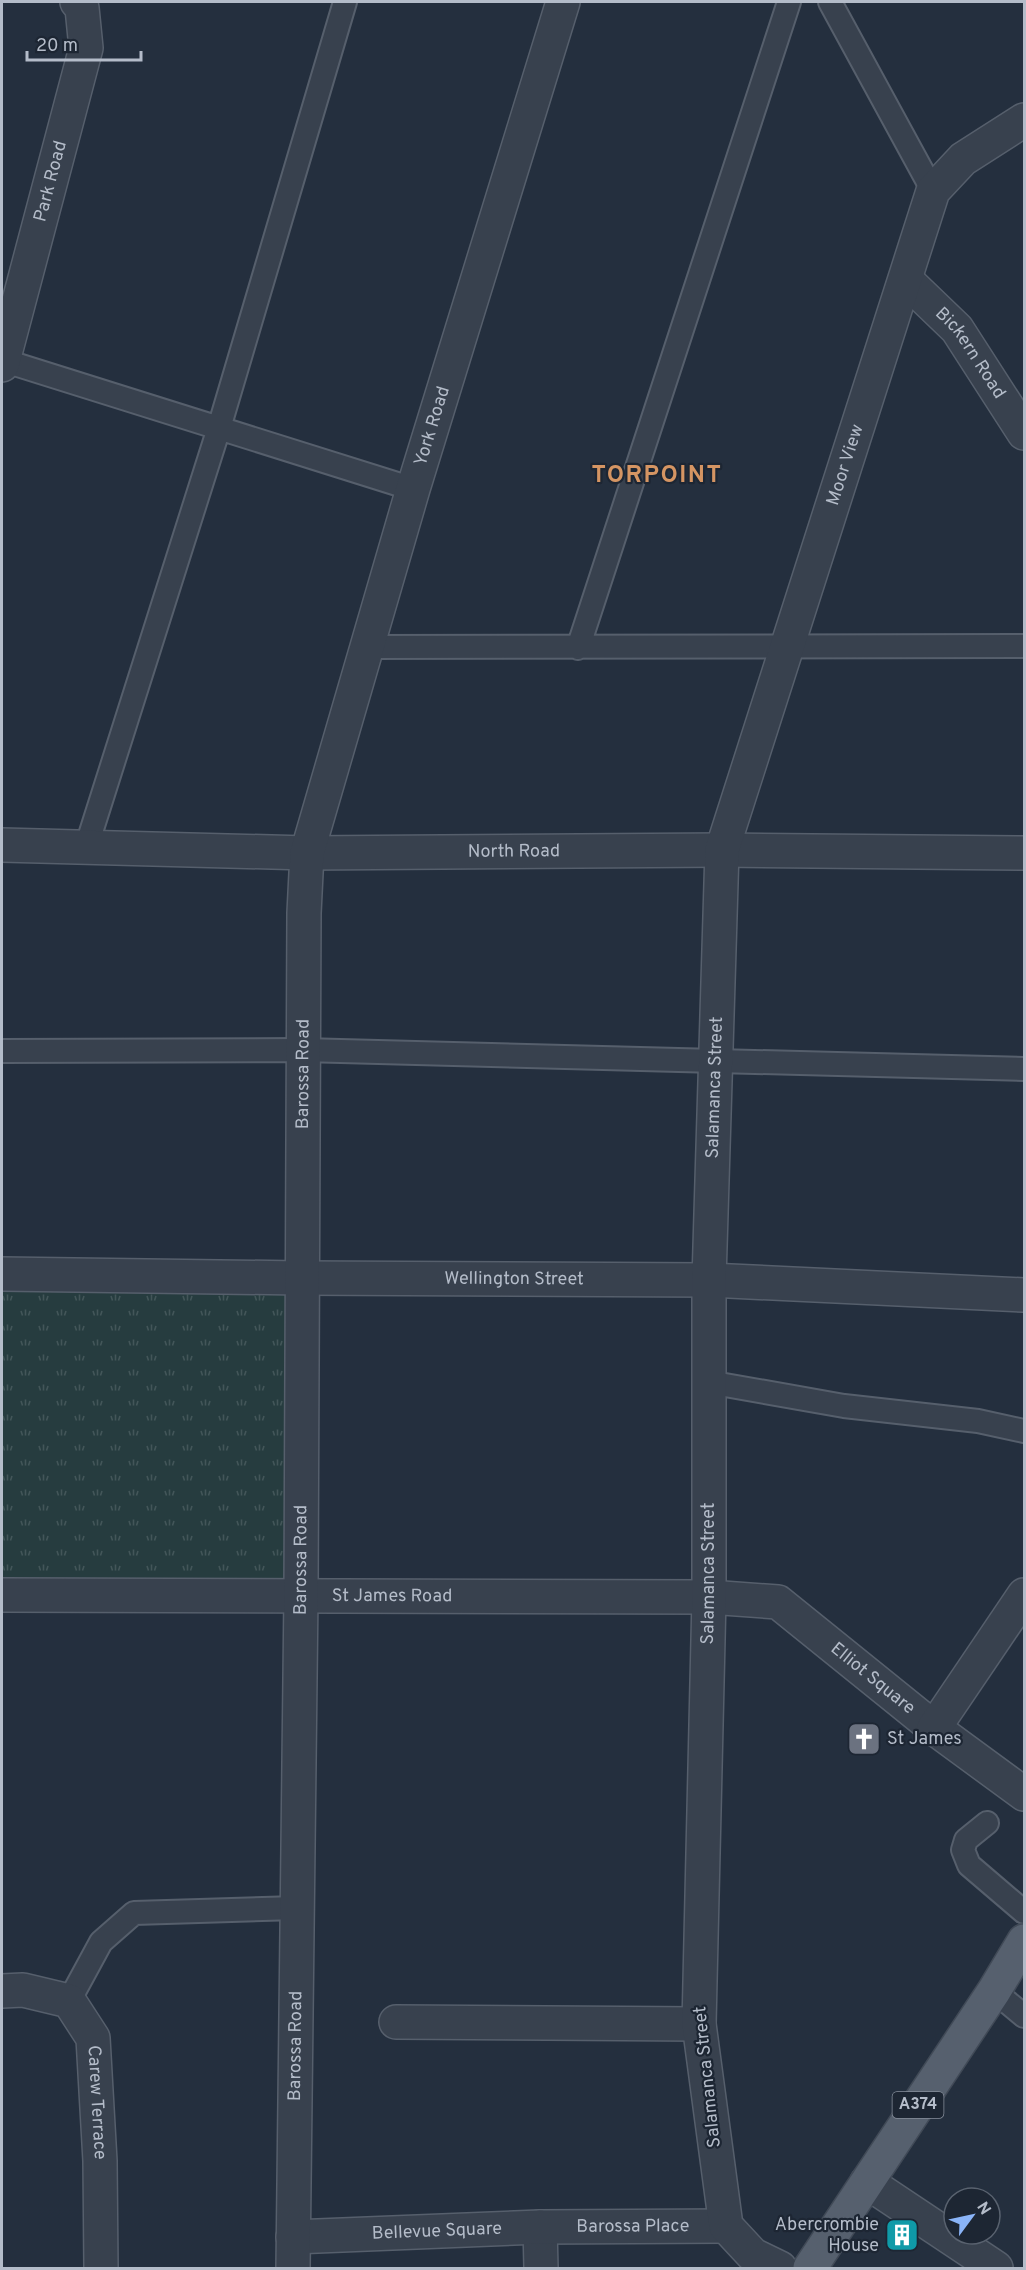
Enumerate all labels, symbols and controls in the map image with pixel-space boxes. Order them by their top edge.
scale bar [27,24,141,62]
text: 20 m [36,35,78,58]
street label: Park Road [29,138,72,224]
street label: Bickern Road [930,302,1010,403]
street label: York Road [409,383,455,469]
street label: Moor View [822,421,869,508]
district label: TORPOINT [592,461,722,491]
street label: North Road [468,840,560,863]
street label: Salamanca Street [701,1016,728,1159]
street label: Barossa Road [292,1019,315,1129]
street label: Wellington Street [444,1267,584,1291]
street label: Salamanca Street [696,1502,721,1645]
street label: Barossa Road [289,1505,313,1615]
street label: St James Road [332,1584,452,1608]
street label: Elliot Square [826,1637,920,1720]
church icon: St James [846,1721,882,1757]
place label: St James [887,1728,962,1751]
street label: Barossa Road [283,1991,308,2101]
street label: Salamanca Street [689,2005,727,2149]
street label: Carew Terrace [82,2045,111,2160]
road number: A374 [892,2092,944,2118]
north arrow [942,2186,1002,2246]
text: N [971,2199,994,2219]
place label: Abercrombie House [775,2214,879,2258]
street label: Barossa Place [576,2215,689,2238]
street label: Bellevue Square [371,2217,503,2245]
building icon: Abercrombie House [884,2217,920,2253]

